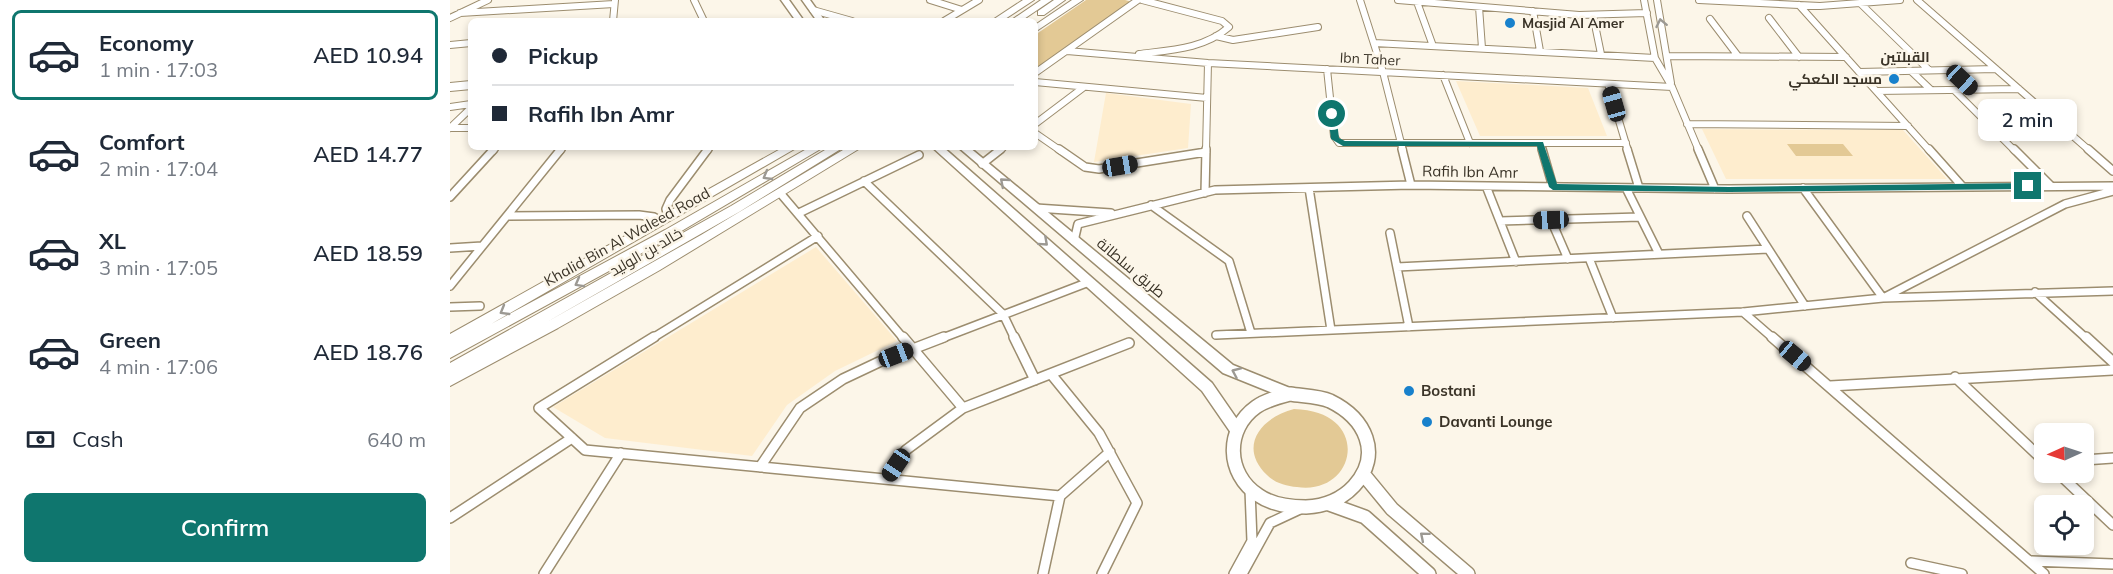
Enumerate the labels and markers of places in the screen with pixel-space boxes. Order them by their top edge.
place label: Masjid Al Amer [1522,14,1624,32]
marker: Masjid Al Amer [1503,16,1517,30]
place label: مسجد الكعكي [1788,70,1882,91]
marker: مسجد الكعكي [1887,72,1901,86]
place label: Bostani [1421,381,1476,400]
marker: Bostani [1402,384,1416,398]
place label: Davanti Lounge [1439,412,1552,431]
marker: Davanti Lounge [1420,415,1434,429]

